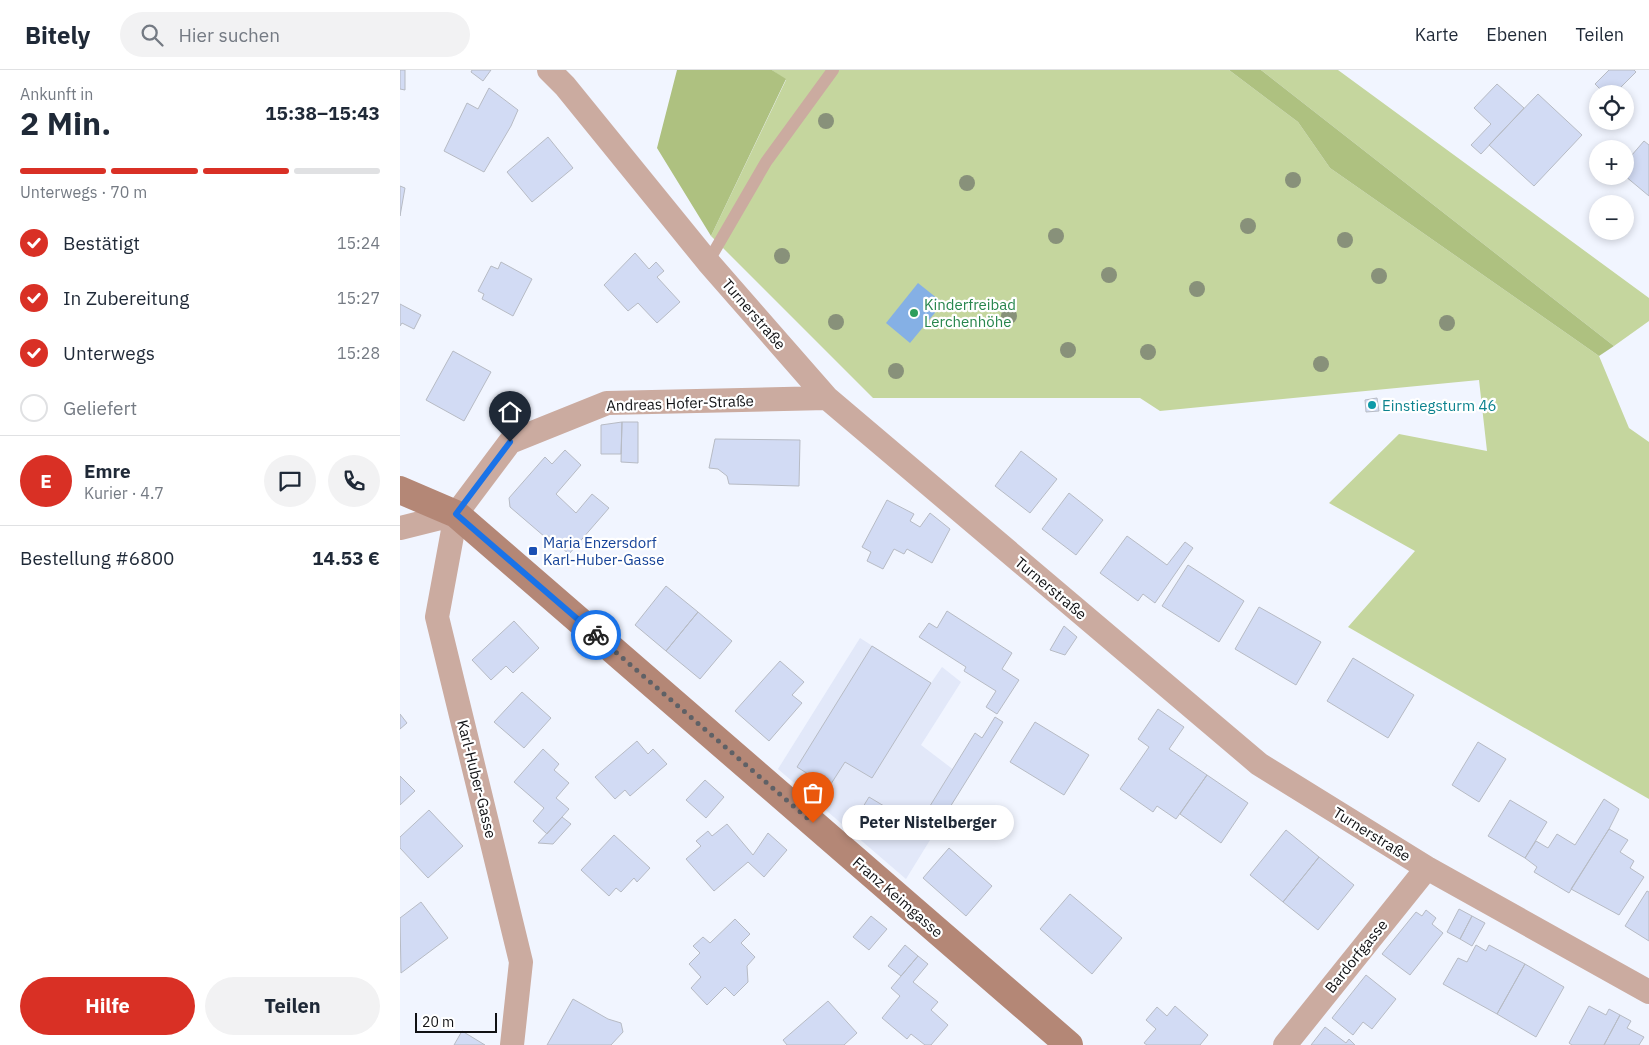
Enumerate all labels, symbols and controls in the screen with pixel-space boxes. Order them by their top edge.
search box [120,12,470,57]
text: Bitely [25,19,90,51]
icon: search [138,21,166,49]
text: Hier suchen [178,23,280,47]
text: Karte [1415,23,1458,46]
text: Ebenen [1486,23,1547,46]
text: Teilen [1575,23,1624,46]
text: Ankunft in [20,84,93,104]
map controls [1589,85,1634,240]
button: locate [1589,85,1634,130]
text: 15:38–15:43 [265,101,380,125]
text: 2 Min. [20,102,111,144]
button: + [1589,140,1634,185]
text: Unterwegs · 70 m [20,182,147,202]
button: − [1589,195,1634,240]
icon: check [20,229,48,257]
text: Bestätigt [63,231,140,255]
text: 15:24 [337,233,380,253]
street label: Turnerstraße [718,275,790,353]
icon: check [20,284,48,312]
text: In Zubereitung [63,286,189,310]
text: 15:27 [337,288,380,308]
place label: Kinderfreibad Lerchenhöhe [924,295,1016,331]
marker: Kinderfreibad Lerchenhöhe [908,307,920,319]
icon: check [20,339,48,367]
text: Unterwegs [63,341,155,365]
text: 15:28 [337,343,380,363]
pin [489,391,531,442]
street label: Andreas Hofer-Straße [606,391,754,415]
text: Geliefert [63,396,137,420]
place label: Einstiegsturm 46 [1382,396,1497,415]
icon: home [496,398,524,426]
marker: Einstiegsturm 46 [1366,399,1378,411]
button: chat [264,455,316,507]
button: phone [328,455,380,507]
text: Emre [84,459,131,483]
text: E [40,469,52,493]
text: Kurier · 4.7 [84,483,164,503]
place label: Maria Enzersdorf Karl-Huber-Gasse [543,533,664,569]
marker: Maria Enzersdorf Karl-Huber-Gasse [527,545,539,557]
text: Bestellung #6800 [20,546,174,570]
text: 14.53 € [312,546,380,570]
street label: Turnerstraße [1011,552,1091,624]
courier [571,610,621,660]
icon: bike [582,621,610,649]
street label: Karl-Huber-Gasse [453,718,501,840]
pin [792,772,834,823]
icon: bag [799,779,827,807]
street label: Turnerstraße [1330,803,1414,865]
callout: Peter Nistelberger [843,806,1016,840]
text: Peter Nistelberger [859,812,997,832]
street label: Franz Keimgasse [849,853,947,941]
street label: Bardorfgasse [1321,915,1391,997]
button: Hilfe [20,977,195,1035]
button: Teilen [205,977,380,1035]
scale bar [415,1010,498,1033]
text: 20 m [422,1013,454,1031]

